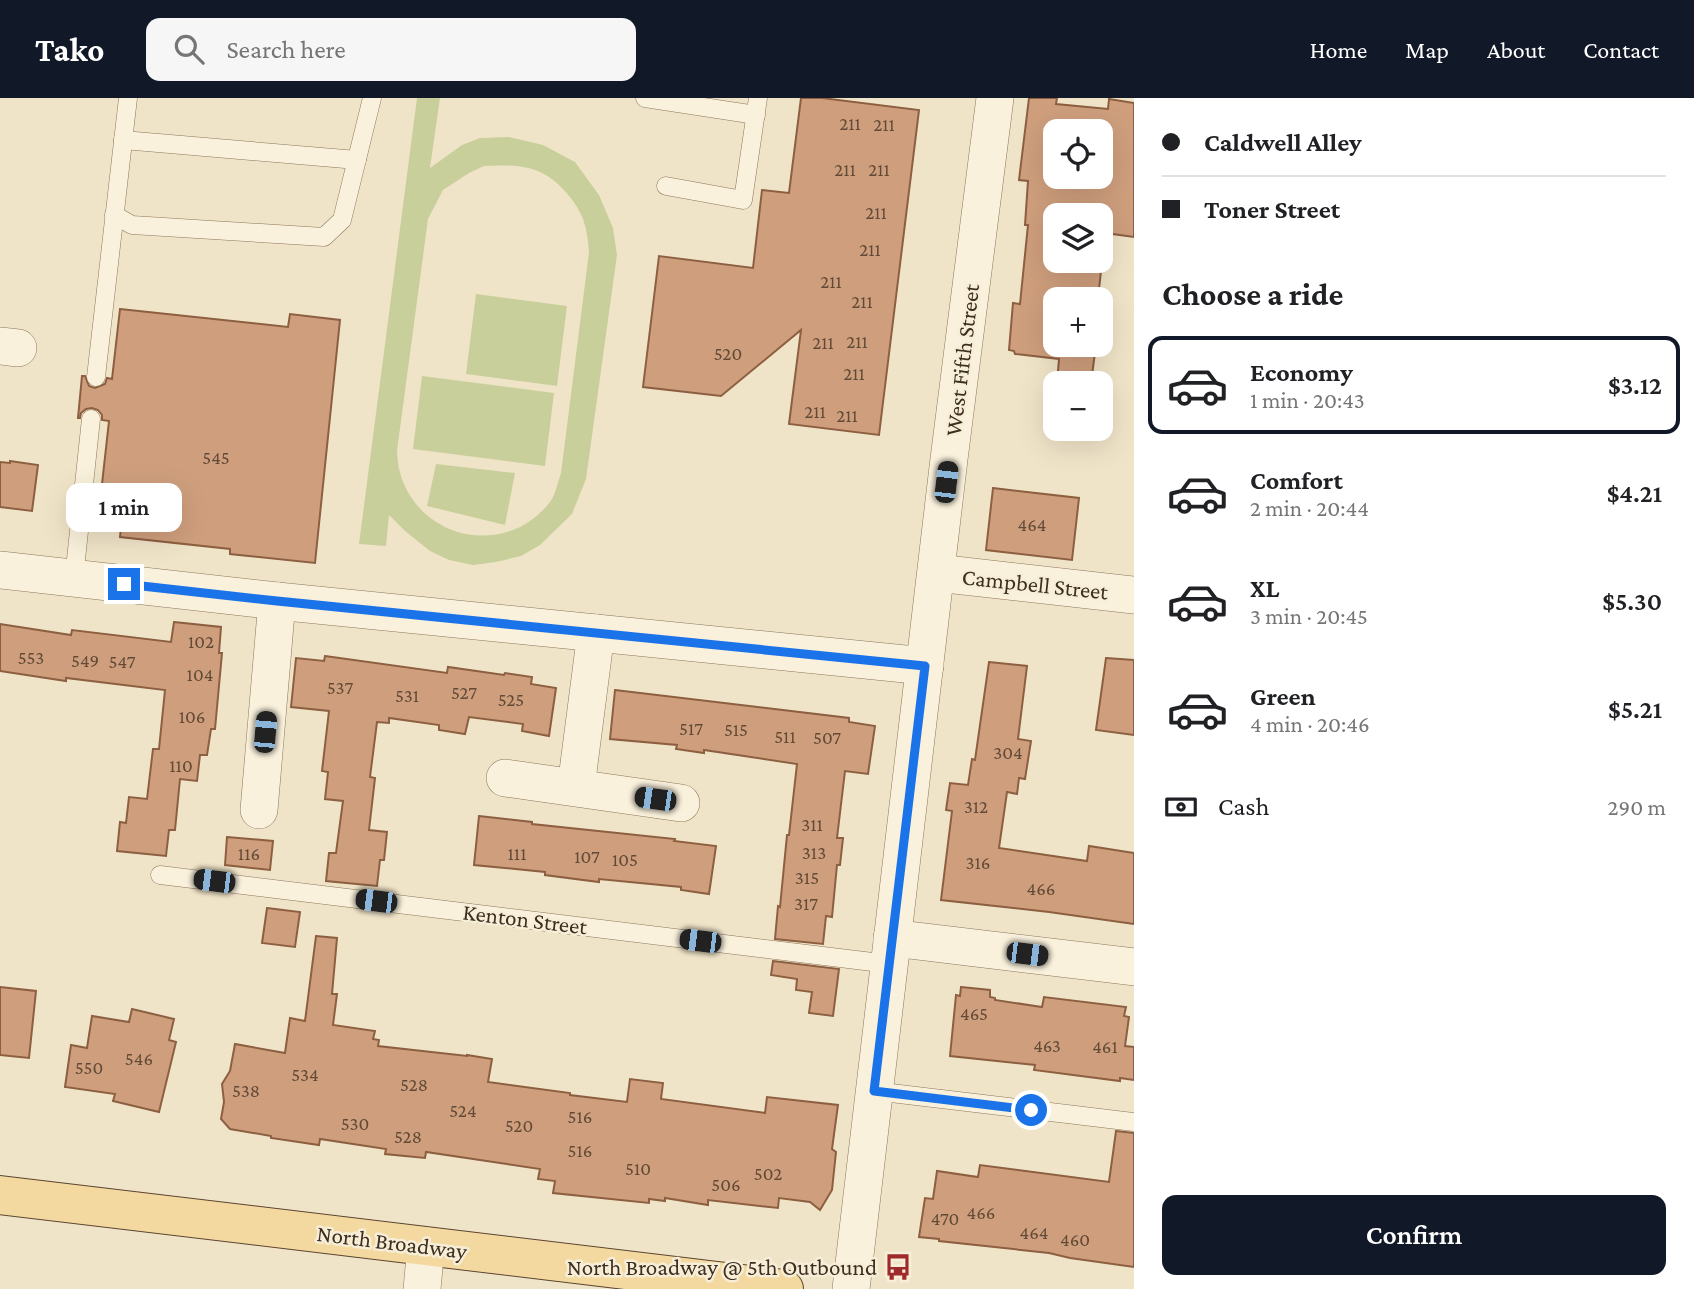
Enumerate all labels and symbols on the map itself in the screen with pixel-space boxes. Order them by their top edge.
house number: 211 [839,113,861,134]
house number: 211 [873,114,895,135]
house number: 211 [834,159,856,180]
house number: 211 [868,159,890,180]
house number: 211 [865,202,887,223]
house number: 211 [859,239,881,260]
house number: 211 [820,271,842,292]
street label: West Fifth Street [940,282,984,438]
house number: 211 [851,291,873,312]
house number: 211 [846,331,868,352]
house number: 211 [812,332,834,353]
house number: 520 [714,343,742,364]
house number: 211 [843,363,865,384]
house number: 211 [804,401,826,422]
house number: 211 [836,405,858,426]
house number: 545 [202,447,230,468]
car [934,460,959,504]
callout: 1 min [66,482,182,532]
house number: 464 [1017,514,1047,535]
street label: Campbell Street [961,563,1110,605]
route end [108,568,140,600]
house number: 102 [188,631,214,652]
house number: 553 [18,647,44,668]
house number: 549 [71,650,99,671]
house number: 547 [109,651,136,672]
house number: 104 [187,664,213,685]
house number: 537 [327,677,353,698]
house number: 527 [451,682,477,703]
house number: 531 [395,685,419,706]
house number: 525 [498,689,524,710]
house number: 106 [179,706,205,727]
car [253,710,278,754]
house number: 517 [679,718,703,739]
house number: 515 [724,719,748,740]
house number: 511 [774,726,796,747]
house number: 507 [813,727,841,748]
house number: 304 [993,742,1023,763]
house number: 110 [169,755,193,776]
car [633,786,678,812]
house number: 312 [964,796,988,817]
house number: 311 [801,814,823,835]
house number: 313 [802,842,826,863]
house number: 116 [238,843,260,864]
house number: 111 [508,843,526,864]
house number: 107 [574,846,600,867]
house number: 105 [612,849,638,870]
house number: 316 [966,852,990,873]
house number: 315 [795,867,819,888]
car [192,868,237,894]
house number: 466 [1026,878,1056,899]
car [354,888,399,914]
house number: 317 [794,893,818,914]
street label: Kenton Street [461,898,589,940]
car [678,928,723,954]
car [1005,941,1050,967]
house number: 465 [960,1003,988,1024]
house number: 463 [1033,1035,1061,1056]
house number: 461 [1092,1036,1118,1057]
house number: 546 [125,1048,153,1069]
house number: 550 [75,1057,103,1078]
house number: 534 [291,1064,319,1085]
house number: 528 [400,1074,428,1095]
house number: 538 [232,1080,260,1101]
route start [1015,1094,1047,1126]
house number: 524 [449,1100,477,1121]
house number: 516 [568,1106,592,1127]
house number: 530 [341,1113,369,1134]
house number: 520 [505,1115,533,1136]
house number: 528 [394,1126,422,1147]
house number: 516 [568,1140,592,1161]
house number: 510 [625,1158,651,1179]
house number: 502 [754,1163,782,1184]
house number: 506 [711,1174,741,1195]
house number: 466 [966,1202,996,1223]
house number: 470 [931,1208,959,1229]
street label: North Broadway [315,1220,469,1264]
house number: 464 [1019,1222,1049,1243]
house number: 460 [1060,1229,1090,1250]
bus stop icon: North Broadway @ 5th Outbound [883,1252,913,1282]
place label: North Broadway @ 5th Outbound [567,1254,877,1280]

